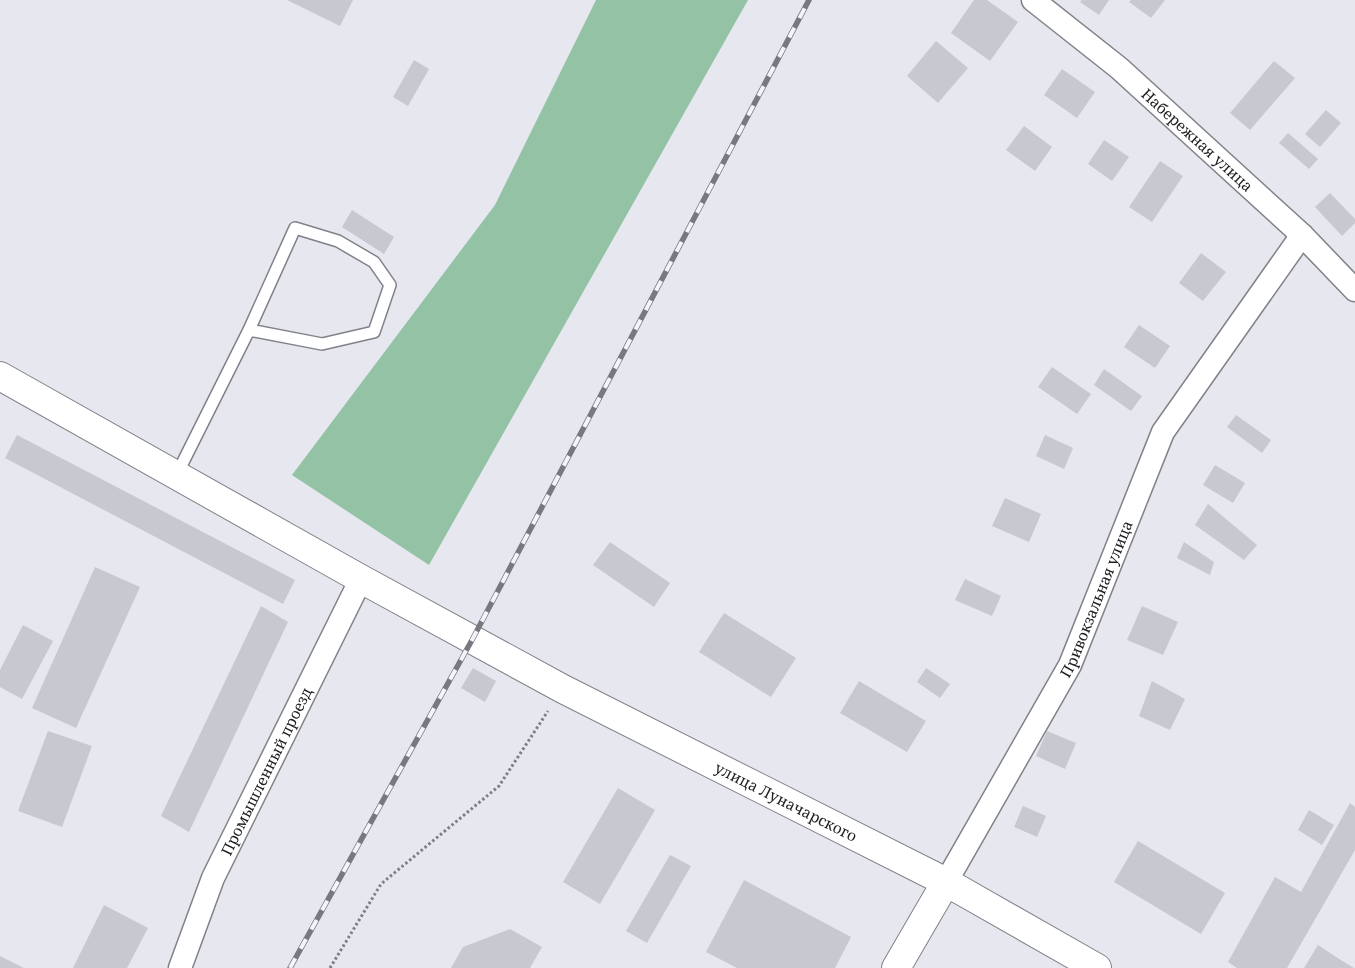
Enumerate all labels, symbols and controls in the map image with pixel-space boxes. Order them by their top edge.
street label: Набережная улица [1138,84,1258,196]
street label: Привокзальная улица [1055,517,1137,681]
street label: Промышленный проезд [216,684,316,859]
street label: улица Луначарского [712,757,861,846]

